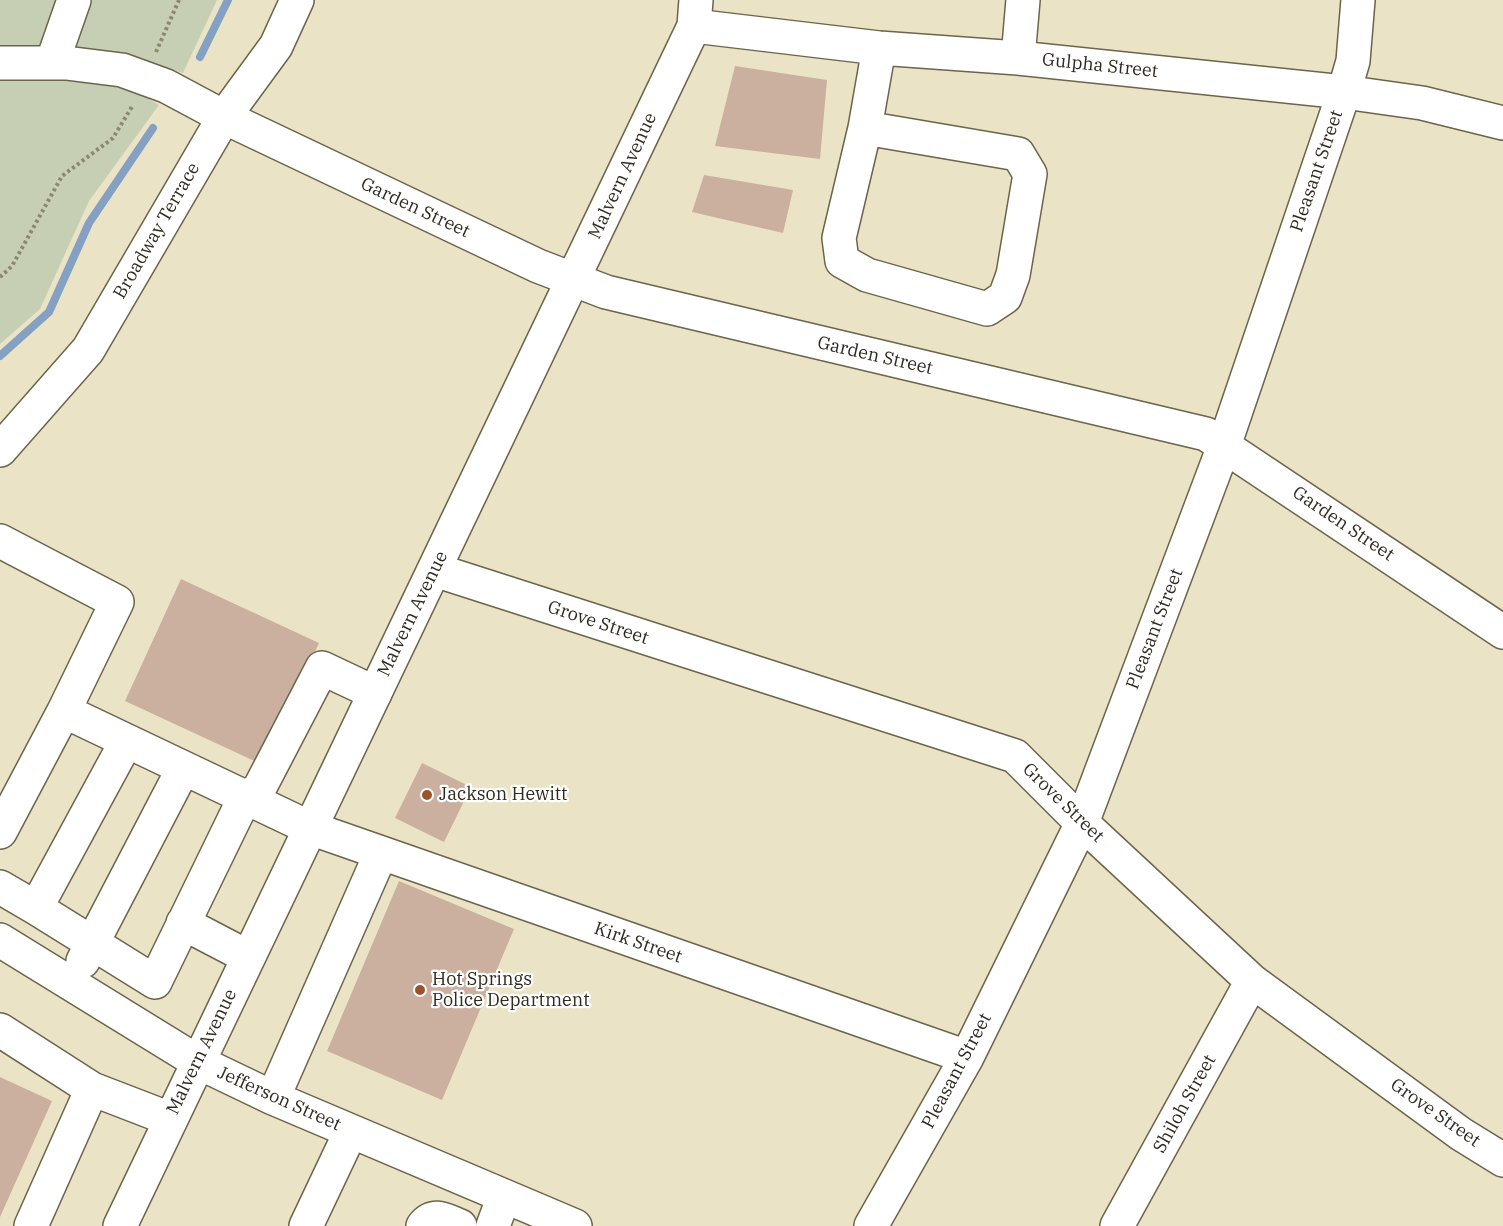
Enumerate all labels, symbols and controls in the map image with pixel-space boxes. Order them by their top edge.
street label: Gulpha Street [1041,49,1159,83]
street label: Pleasant Street [1286,107,1348,235]
street label: Malvern Avenue [584,109,662,243]
street label: Broadway Terrace [109,159,205,303]
street label: Garden Street [357,173,473,243]
street label: Garden Street [815,332,935,380]
street label: Garden Street [1288,482,1398,566]
street label: Malvern Avenue [373,548,453,680]
street label: Pleasant Street [1122,566,1188,692]
street label: Grove Street [545,597,651,649]
street label: Grove Street [1018,759,1108,847]
place label: Jackson Hewitt [439,784,567,806]
marker: Jackson Hewitt [420,788,434,802]
street label: Kirk Street [591,918,685,968]
place label: Hot Springs Police Department [432,969,590,1012]
marker: Hot Springs Police Department [413,983,427,997]
street label: Malvern Avenue [162,986,242,1118]
street label: Pleasant Street [918,1010,996,1132]
street label: Shiloh Street [1149,1051,1221,1157]
street label: Jefferson Street [214,1062,344,1136]
street label: Grove Street [1386,1074,1484,1152]

